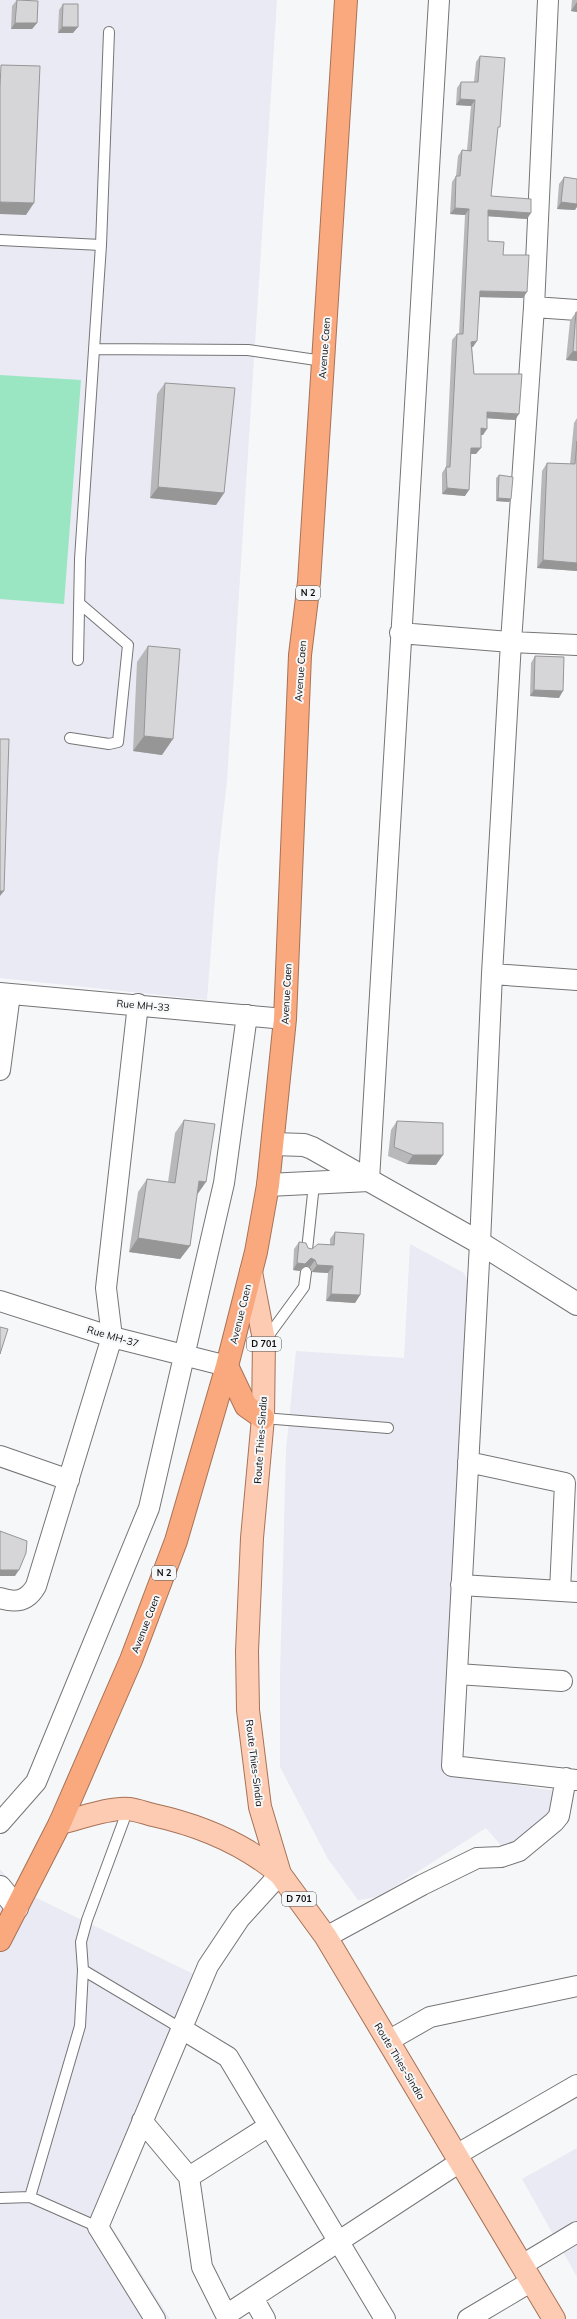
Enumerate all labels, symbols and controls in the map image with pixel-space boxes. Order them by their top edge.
street label: Avenue Caen [316,317,333,379]
road number: N 2 [296,586,320,600]
street label: Avenue Caen [292,640,309,702]
street label: Avenue Caen [278,963,295,1025]
street label: Rue MH-33 [116,997,170,1014]
street label: Avenue Caen [227,1283,254,1345]
street label: Rue MH-37 [85,1323,140,1350]
road number: D 701 [247,1337,281,1351]
street label: Route Thies-Sindia [251,1396,270,1484]
road number: N 2 [152,1566,176,1580]
street label: Avenue Caen [128,1593,163,1655]
street label: Route Thies-Sindia [243,1719,266,1807]
road number: D 701 [282,1892,316,1906]
street label: Route Thies-Sindia [371,2020,428,2102]

